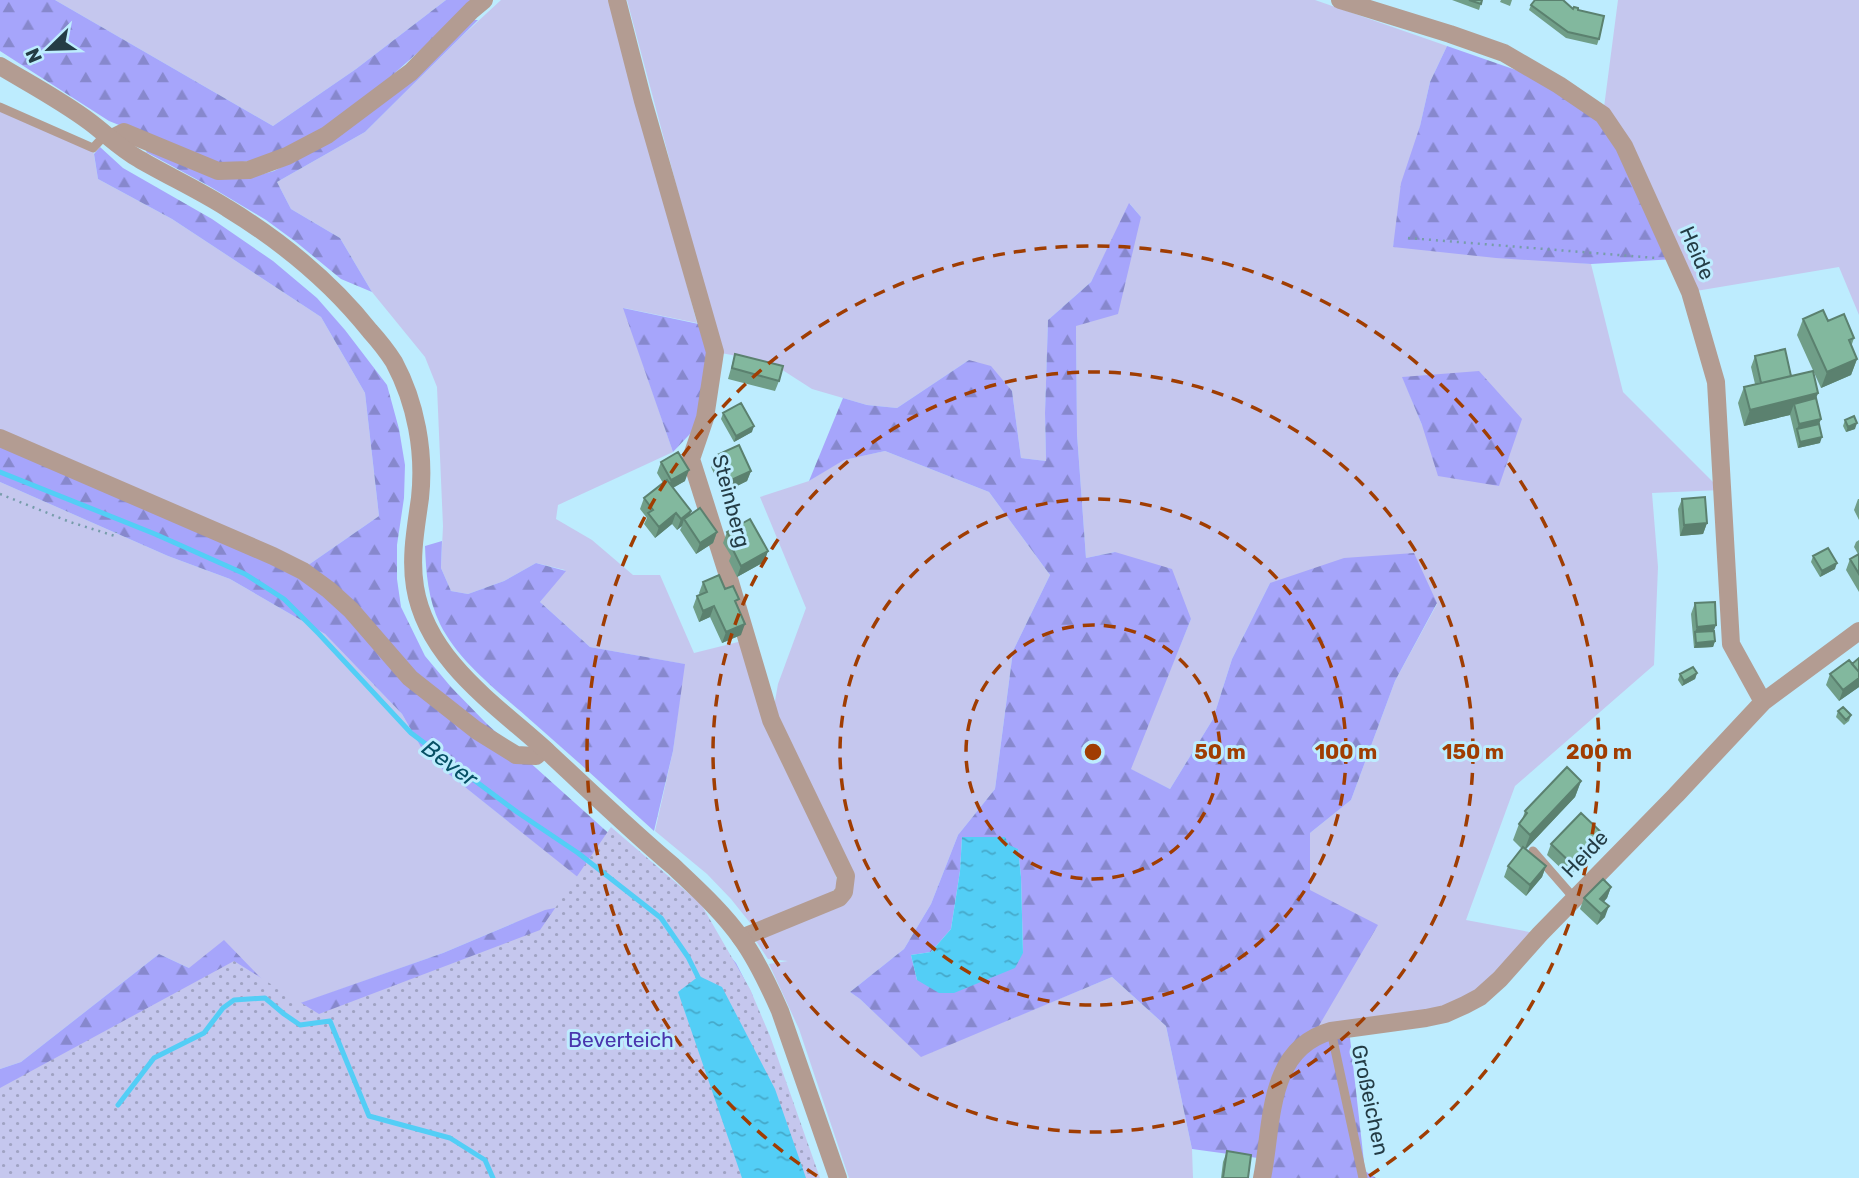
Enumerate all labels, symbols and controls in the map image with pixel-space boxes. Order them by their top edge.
north arrow [14,14,84,84]
text: N [21,45,47,66]
street label: Heide [1675,222,1720,284]
street label: Steinberg [707,452,756,550]
water label: Bever [417,734,484,793]
text: 50 m [1194,739,1246,764]
text: 100 m [1315,739,1377,764]
text: 150 m [1442,739,1504,764]
text: 200 m [1566,739,1632,764]
centre of rings [1081,740,1105,764]
street label: Heide [1556,825,1613,883]
park label: Beverteich [568,1027,674,1052]
street label: Großeichen [1347,1042,1394,1157]

